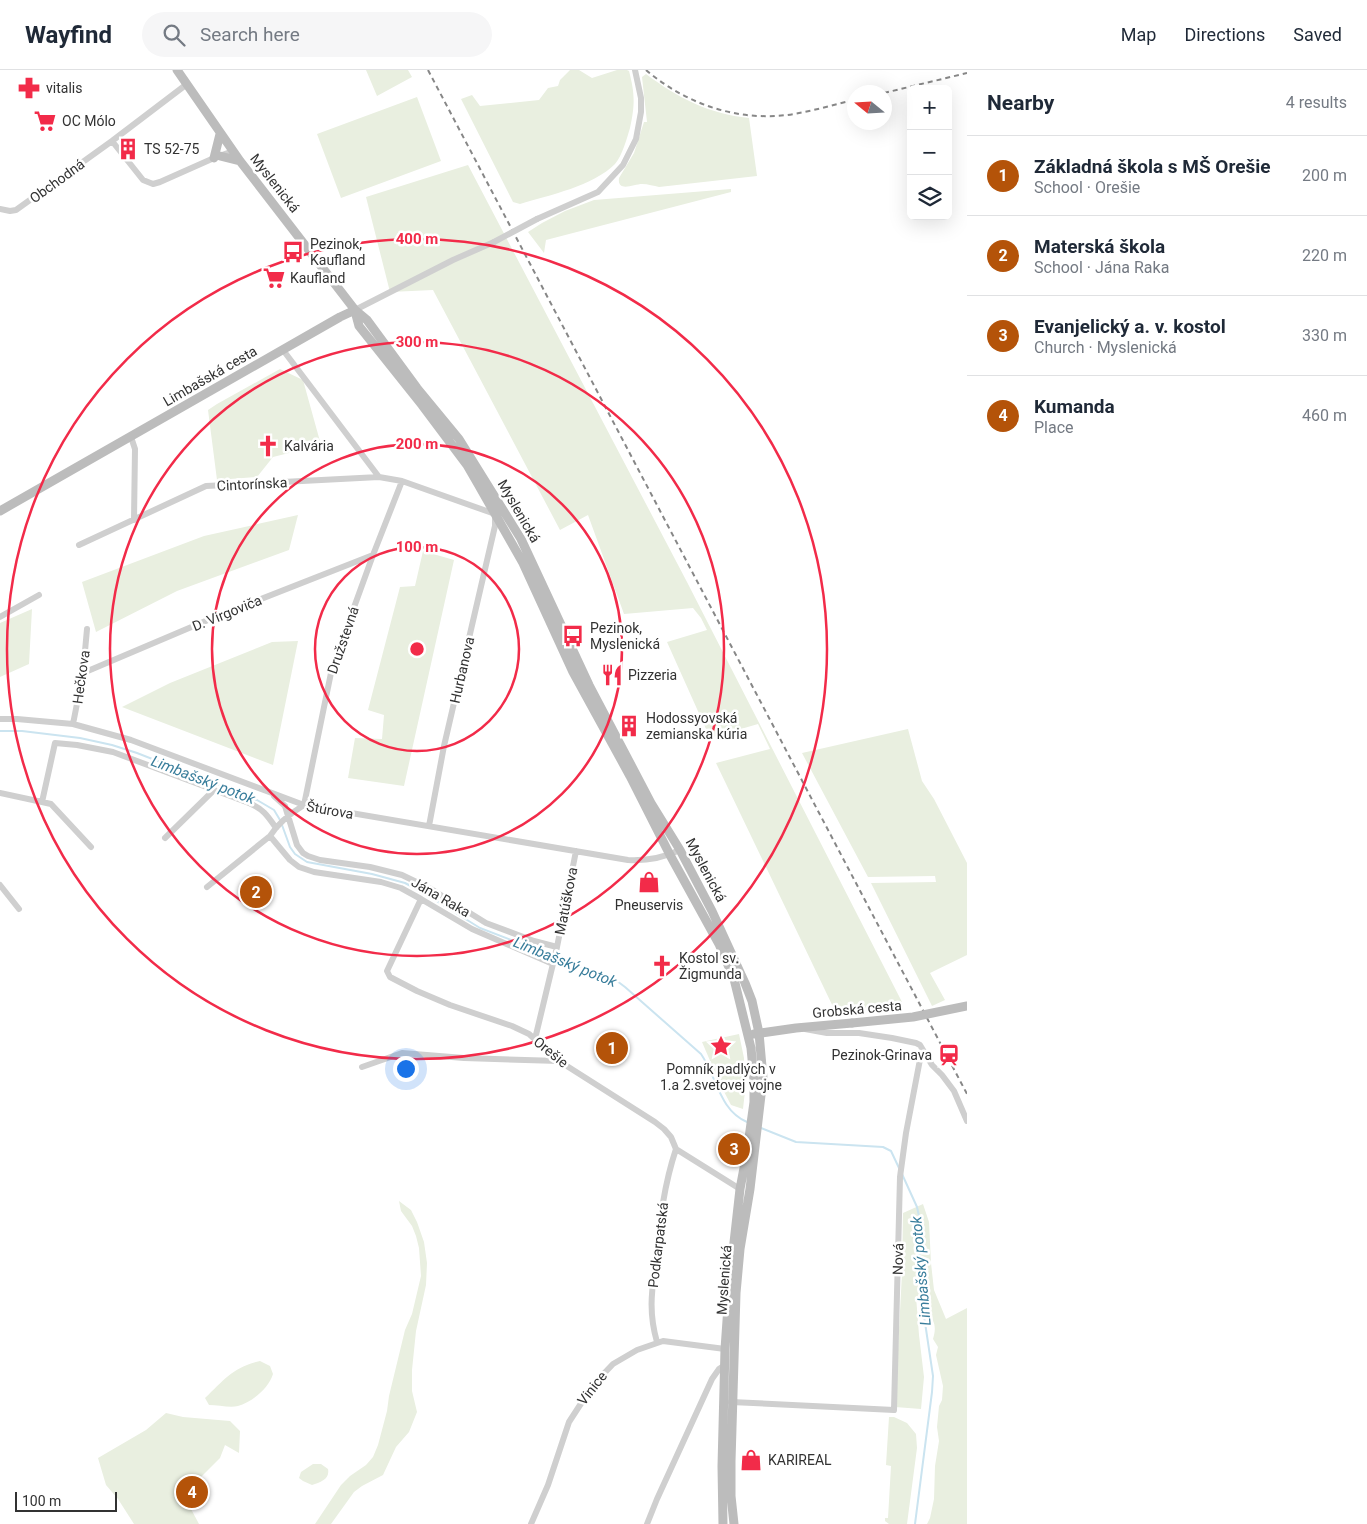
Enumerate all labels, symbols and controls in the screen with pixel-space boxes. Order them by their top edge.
search box [142,12,492,57]
text: Wayfind [25,21,112,49]
icon: search [160,21,188,49]
text: Search here [200,23,300,46]
text: Map [1121,24,1156,45]
text: Directions [1184,24,1265,45]
text: Saved [1293,24,1342,45]
pharmacy icon: vitalis [16,75,42,101]
place label: vitalis [46,80,82,96]
north arrow [847,85,892,130]
map controls [907,85,952,220]
button: + [907,85,952,130]
text: Nearby [987,91,1054,115]
text: 4 results [1286,93,1347,112]
supermarket icon: OC Mólo [32,108,58,134]
place label: OC Mólo [62,113,116,129]
button: − [907,130,952,175]
building icon: TS 52-75 [115,136,141,162]
place label: TS 52-75 [144,141,200,157]
street label: Myslenická [247,150,303,216]
text: Základná škola s MŠ Orešie [1034,155,1271,178]
street label: Obchodná [27,156,87,206]
text: 1 [998,166,1008,185]
text: 200 m [1302,166,1347,185]
button: layers [907,175,952,220]
text: School · Orešie [1034,178,1140,197]
text: 400 m [396,230,438,248]
text: Materská škola [1034,235,1165,258]
place label: Pezinok, Kaufland [310,236,365,268]
bus stop icon: Pezinok, Kaufland [280,239,306,265]
text: 2 [998,246,1008,265]
text: 220 m [1302,246,1347,265]
text: School · Jána Raka [1034,258,1169,277]
supermarket icon: Kaufland [261,265,287,291]
place label: Kaufland [290,270,345,286]
text: Evanjelický a. v. kostol [1034,315,1226,338]
text: 3 [998,326,1008,345]
text: 330 m [1302,326,1347,345]
text: 300 m [396,333,438,351]
text: Church · Myslenická [1034,338,1177,357]
street label: Limbašská cesta [160,343,260,409]
text: Kumanda [1034,395,1115,418]
text: 4 [998,406,1008,425]
text: 460 m [1302,406,1347,425]
text: Place [1034,418,1074,437]
church icon: Kalvária [255,433,281,459]
text: 200 m [396,435,438,453]
place label: Kalvária [284,438,334,454]
street label: Cintorínska [216,474,288,494]
street label: Myslenická [495,477,543,545]
text: 100 m [396,538,438,556]
street label: D. Virgoviča [190,592,264,634]
street label: Družstevná [324,604,362,676]
place label: Pezinok, Myslenická [590,620,660,652]
bus stop icon: Pezinok, Myslenická [560,623,586,649]
street label: Hurbanova [447,635,477,705]
centre of rings [408,640,426,658]
street label: Hečkova [69,649,93,705]
restaurant icon: Pizzeria [599,662,625,688]
place label: Pizzeria [628,667,677,683]
place label: Hodossyovská zemianska kúria [646,710,747,742]
building icon: Hodossyovská zemianska kúria [616,713,642,739]
water label: Limbašský potok [148,752,258,808]
street label: Štúrova [305,797,355,822]
street label: Myslenická [682,835,730,905]
street label: Matúškova [552,866,580,936]
shop icon: Pneuservis [636,869,662,895]
pin: 2 [240,873,272,911]
street label: Jána Raka [409,874,473,920]
place label: Pneuservis [615,897,683,913]
water label: Limbašský potok [511,933,620,991]
place label: Kostol sv. Žigmunda [679,950,742,982]
church icon: Kostol sv. Žigmunda [649,953,675,979]
street label: Grobská cesta [812,997,902,1021]
pin: 1 [596,1029,628,1067]
street label: Orešie [531,1033,571,1071]
place icon: Pomník padlých v 1.a 2.svetovej vojne [708,1033,734,1059]
station icon: Pezinok-Grinava [936,1042,962,1068]
place label: Pezinok-Grinava [832,1047,932,1063]
your location [393,1056,419,1082]
place label: Pomník padlých v 1.a 2.svetovej vojne [660,1061,782,1093]
pin: 3 [718,1130,750,1168]
street label: Podkarpatská [645,1201,671,1289]
water label: Limbašský potok [907,1215,935,1327]
street label: Nová [889,1243,907,1275]
street label: Myslenická [714,1244,734,1316]
street label: Vinice [574,1368,610,1408]
shop icon: KARIREAL [738,1447,764,1473]
place label: KARIREAL [768,1452,832,1468]
pin: 4 [176,1473,208,1511]
scale bar [15,1489,118,1512]
text: 100 m [22,1493,61,1509]

